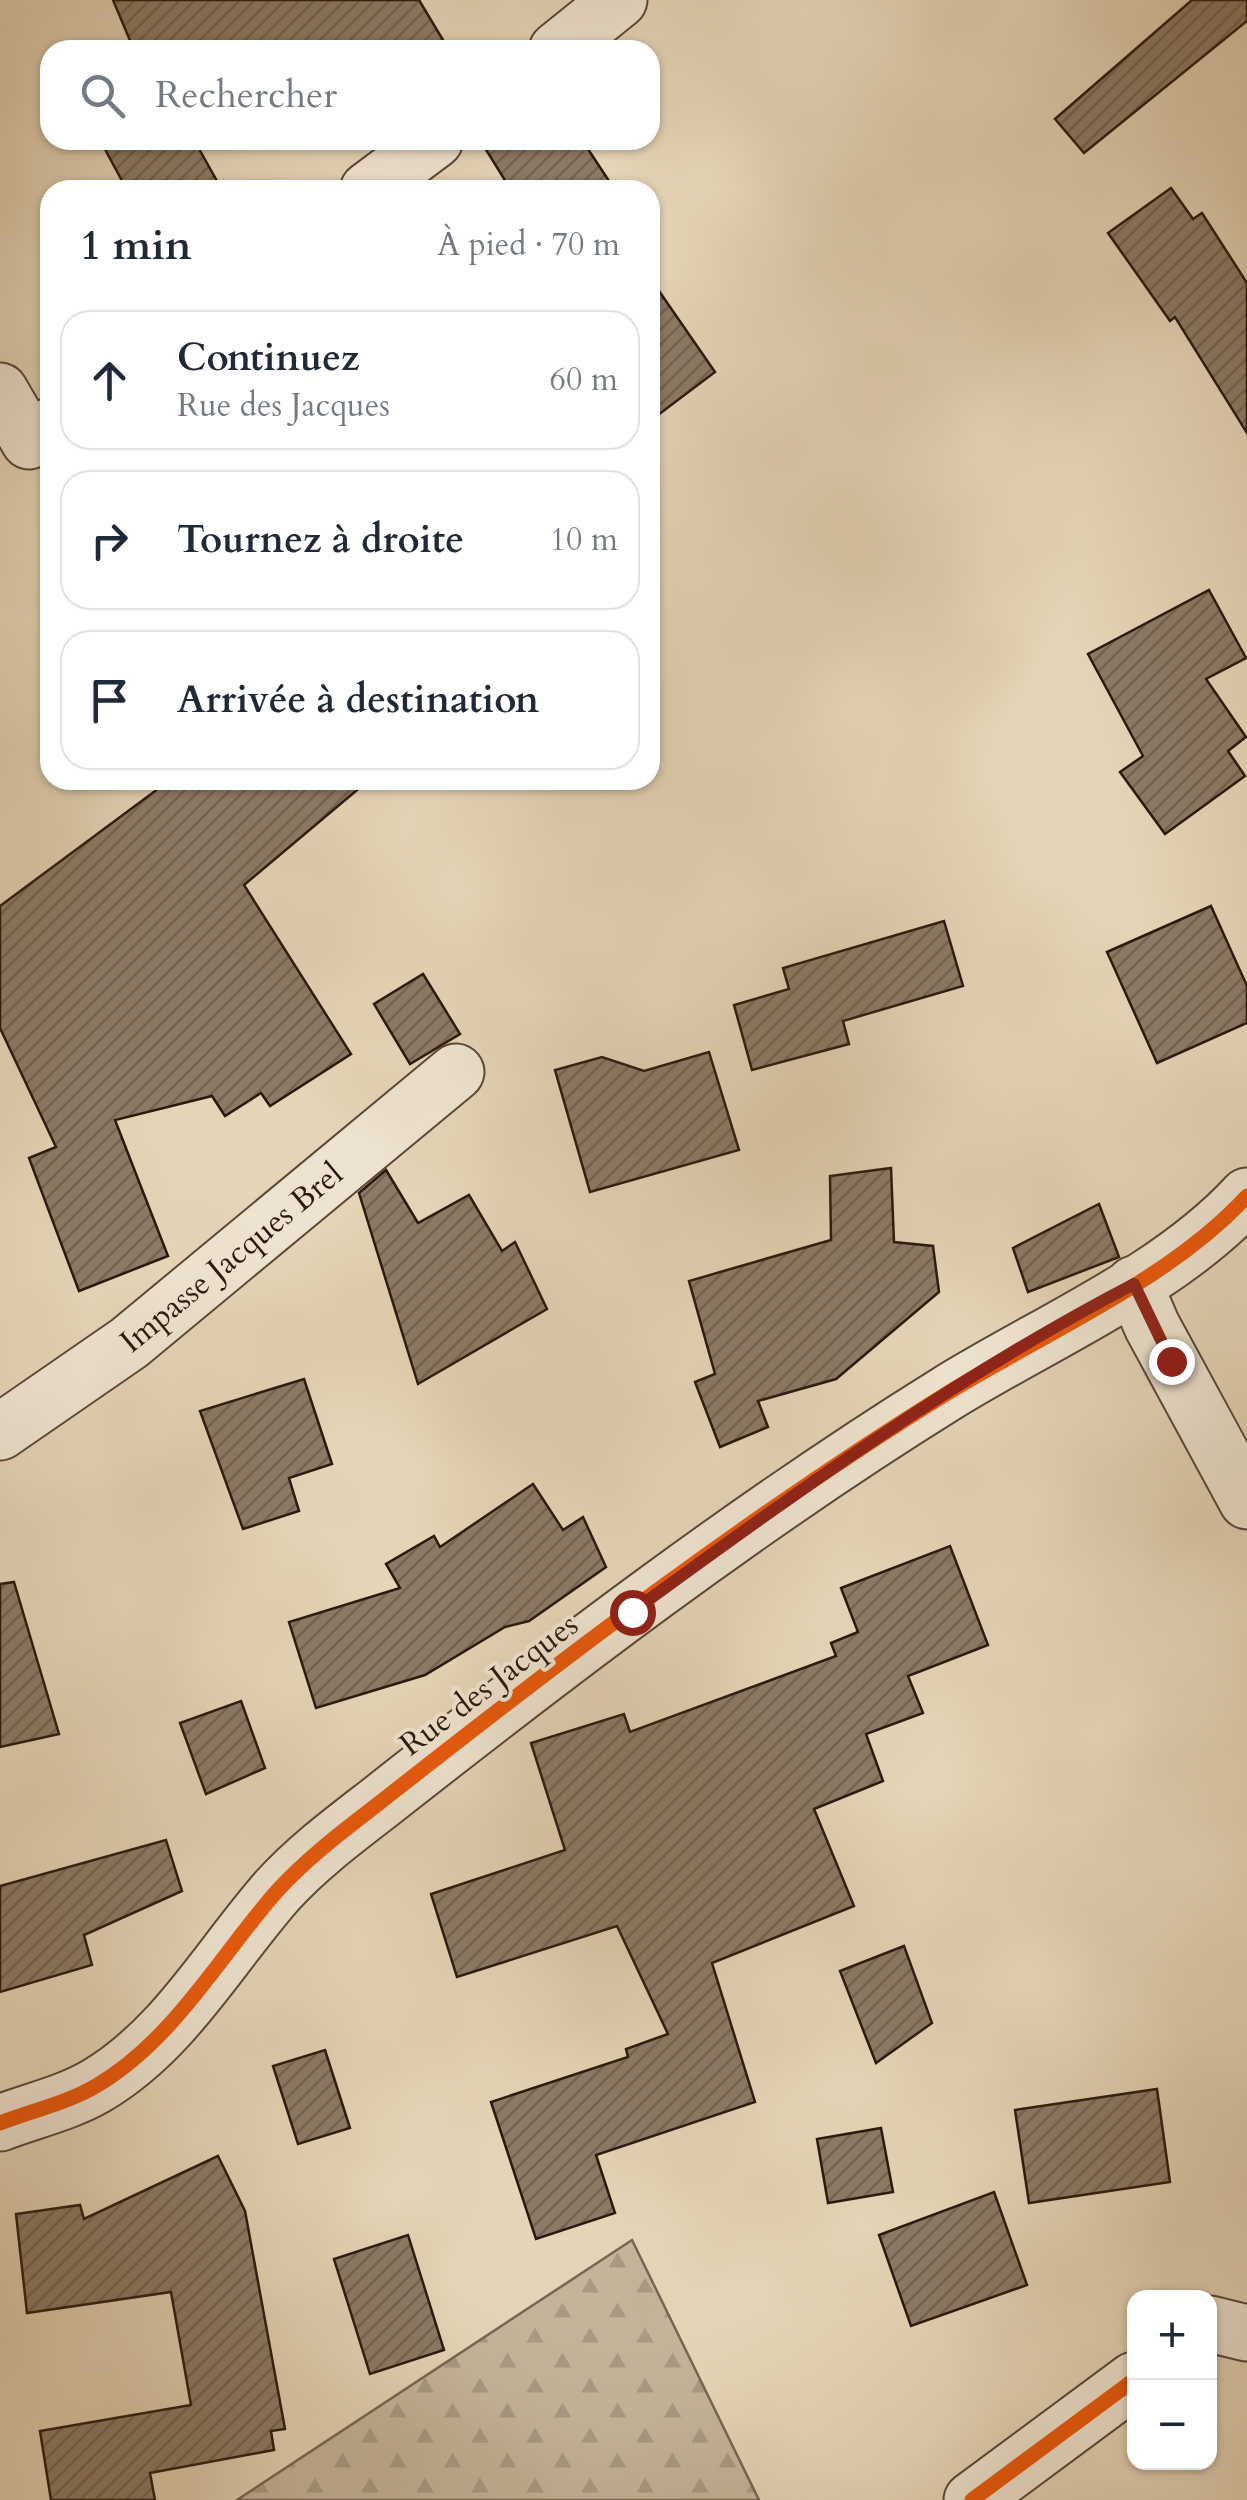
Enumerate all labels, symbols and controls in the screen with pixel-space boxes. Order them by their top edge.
search box [40,40,660,150]
icon: search [75,68,130,123]
text: Rechercher [155,69,337,121]
text: 1 min [80,217,192,274]
text: À pied · 70 m [437,223,620,267]
text: Continuez [177,332,360,384]
icon: ahead [82,353,137,408]
text: 60 m [550,358,618,402]
text: Rue des Jacques [177,384,390,428]
icon: right [82,513,137,568]
text: Tournez à droite [177,514,464,566]
text: 10 m [550,518,618,562]
icon: arrive [82,673,137,728]
text: Arrivée à destination [177,674,539,726]
street label: Impasse Jacques Brel [111,1153,352,1363]
route end [1149,1339,1195,1385]
route start [610,1590,656,1636]
street label: Rue des Jacques [391,1603,587,1767]
map controls [1127,2290,1217,2470]
button: + [1127,2290,1217,2380]
button: − [1127,2380,1217,2470]

